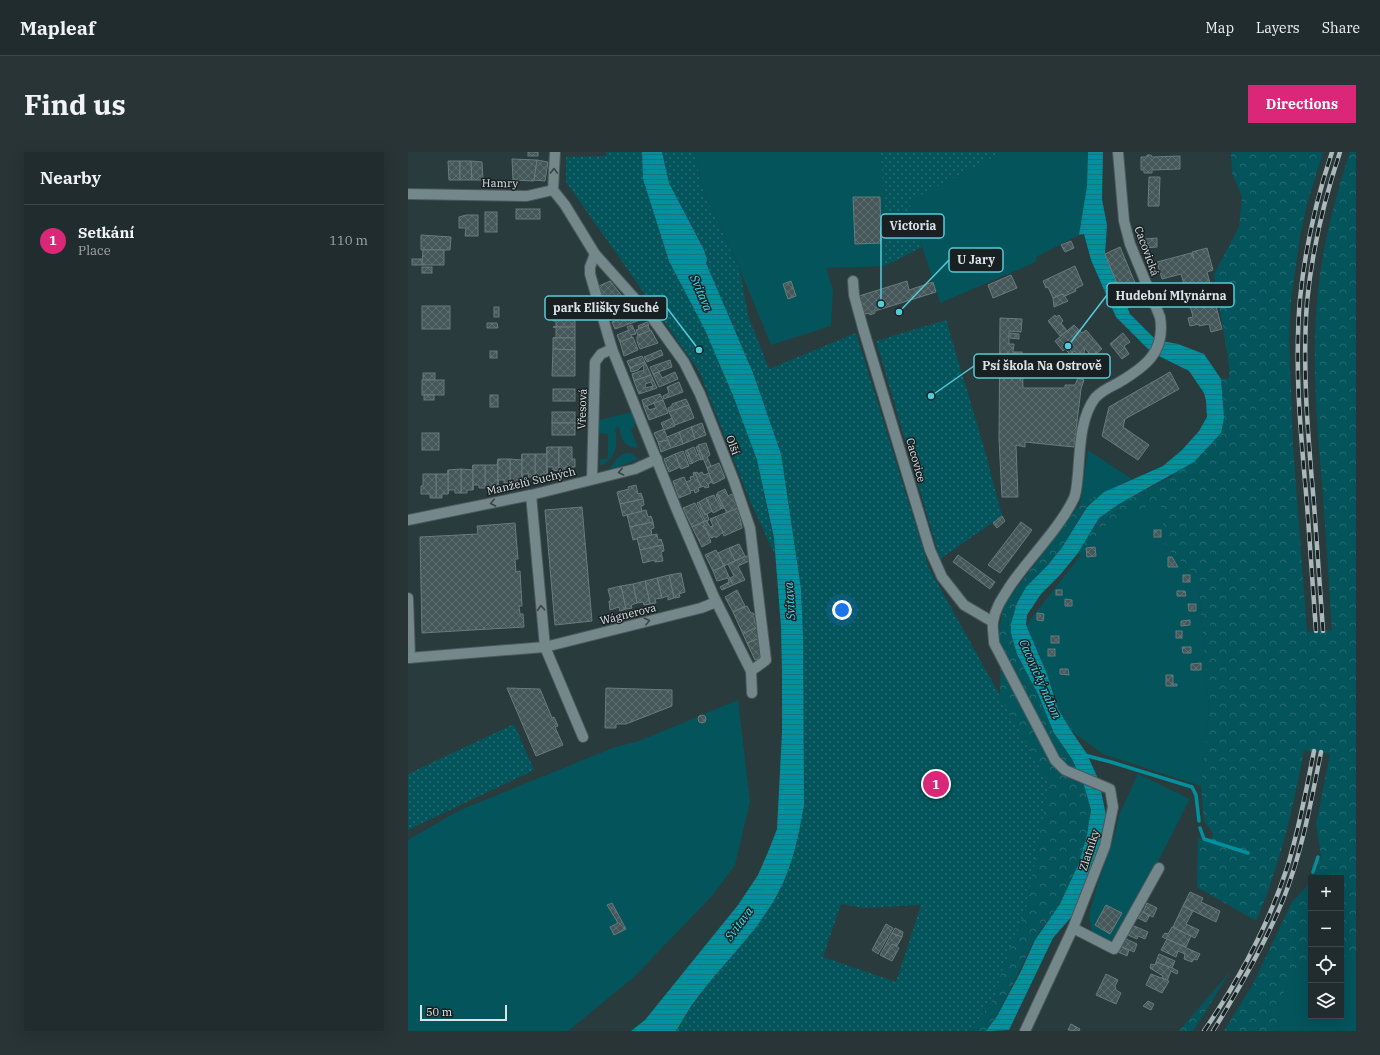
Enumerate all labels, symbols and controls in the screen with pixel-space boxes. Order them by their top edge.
text: Mapleaf [20,16,95,40]
text: Map [1206,19,1234,37]
text: Layers [1256,19,1300,37]
text: Share [1322,19,1360,37]
button: Directions [1248,85,1356,123]
text: Find us [24,86,126,123]
text: Nearby [40,167,101,189]
one-way arrow [550,168,558,174]
street label: Hamry [482,176,518,190]
callout: Victoria [881,214,944,238]
text: Victoria [890,218,937,233]
text: Setkání [78,223,134,242]
street label: Cacovická [1132,224,1162,278]
text: 1 [49,232,57,249]
text: 110 m [329,232,368,249]
text: Place [78,242,111,259]
callout: U Jary [949,248,1003,272]
text: U Jary [957,252,995,267]
water label: Svitava [687,271,716,314]
callout: Hudební Mlynárna [1107,283,1234,307]
text: Hudební Mlynárna [1115,288,1227,303]
callout: park Elišky Suché [545,296,667,320]
text: park Elišky Suché [553,300,659,315]
callout: Psí škola Na Ostrově [974,354,1110,378]
text: Psí škola Na Ostrově [982,358,1102,373]
street label: Vřesová [574,388,590,430]
street label: Olší [723,433,743,457]
street label: Cacovice [903,436,929,484]
street label: Manželů Suchých [485,464,577,498]
one-way arrow [618,468,624,476]
one-way arrow [490,498,496,506]
water label: Svitava [781,581,798,622]
street label: Wágnerova [598,600,658,628]
your location [832,600,852,620]
one-way arrow [537,605,546,611]
one-way arrow [643,617,650,626]
water label: Cacovický náhon [1016,637,1065,721]
pin: 1 [923,769,949,799]
street label: Zlatníky [1076,827,1102,873]
map controls [1308,875,1344,1019]
button: + [1308,875,1344,911]
water label: Svitava [720,904,756,944]
button: − [1308,911,1344,947]
button: locate [1308,947,1344,983]
button: layers [1308,983,1344,1019]
scale bar [420,1003,507,1022]
text: 50 m [426,1005,452,1019]

